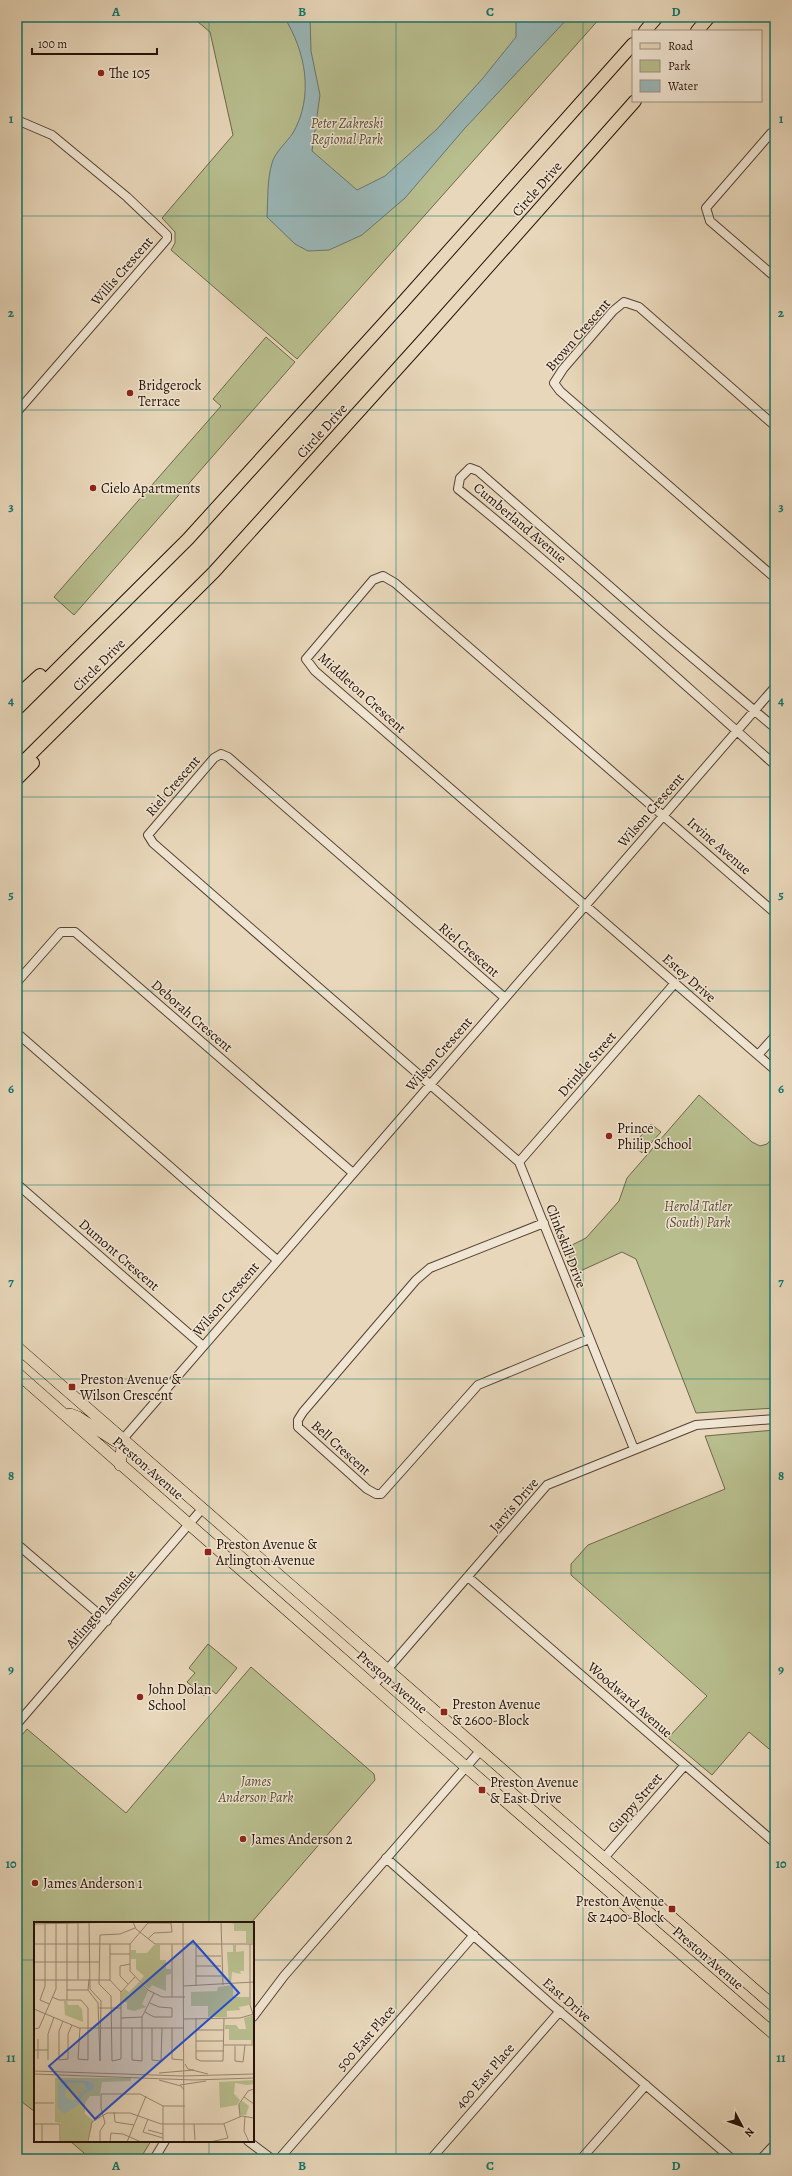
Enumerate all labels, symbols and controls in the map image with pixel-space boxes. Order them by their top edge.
text: A [111,3,121,20]
text: B [298,3,306,20]
text: C [486,3,494,20]
text: D [671,3,681,20]
scale bar [32,30,157,56]
legend [632,30,762,102]
text: 100 m [38,36,67,52]
text: Road [668,38,694,54]
text: Park [668,58,691,74]
place label: The 105 [109,64,150,83]
marker: The 105 [96,68,106,78]
text: Water [667,78,698,94]
text: 1 [9,110,14,127]
text: 1 [779,110,784,127]
park label: Peter Zakreski Regional Park [311,114,383,149]
street label: Circle Drive [508,157,566,221]
street label: Willis Crescent [86,232,157,310]
street label: Brown Crescent [541,294,615,375]
text: 2 [8,304,15,321]
text: 2 [778,304,785,321]
place label: Bridgerock Terrace [138,376,201,411]
marker: Bridgerock Terrace [125,388,135,398]
street label: Circle Drive [292,400,352,462]
street label: Cumberland Avenue [469,478,571,568]
place label: Cielo Apartments [101,479,201,498]
marker: Cielo Apartments [88,483,98,493]
text: 3 [8,498,14,515]
text: 3 [778,498,784,515]
street label: Circle Drive [68,634,130,696]
street label: Middleton Crescent [314,648,410,738]
text: 4 [8,692,14,709]
text: 4 [778,692,784,709]
street label: Riel Crescent [141,751,205,820]
street label: Wilson Crescent [613,768,689,852]
street label: Irvine Avenue [683,813,755,879]
text: 5 [8,886,14,903]
text: 5 [778,886,784,903]
street label: Riel Crescent [435,918,504,982]
street label: Estey Drive [658,949,720,1007]
street label: Deborah Crescent [147,975,237,1057]
street label: Wilson Crescent [401,1012,477,1096]
street label: Drinkle Street [553,1027,621,1101]
text: 6 [8,1080,14,1097]
text: 6 [778,1080,784,1097]
place label: Prince Philip School [617,1119,692,1154]
marker: Prince Philip School [604,1131,614,1141]
park label: Herold Tatler (South) Park [664,1197,733,1232]
street label: Clinkskill Drive [541,1201,591,1291]
street label: Dumont Crescent [75,1215,164,1296]
street label: Wilson Crescent [188,1257,264,1341]
text: 7 [8,1273,14,1290]
text: 7 [778,1273,784,1290]
place label: Preston Avenue & Wilson Crescent [79,1370,181,1405]
marker: Preston Avenue & Wilson Crescent [67,1382,77,1392]
street label: Bell Crescent [307,1416,375,1480]
street label: Preston Avenue [108,1432,188,1504]
text: 8 [8,1467,14,1484]
text: 8 [778,1467,784,1484]
street label: Jarvis Drive [485,1474,543,1536]
place label: Preston Avenue & Arlington Avenue [215,1535,317,1570]
marker: Preston Avenue & Arlington Avenue [203,1547,213,1557]
street label: Arlington Avenue [61,1565,141,1653]
street label: Preston Avenue [352,1646,432,1718]
street label: Woodward Avenue [583,1657,677,1742]
text: 9 [8,1661,14,1678]
text: 9 [778,1661,784,1678]
place label: John Dolan School [148,1680,212,1715]
marker: John Dolan School [135,1692,145,1702]
place label: Preston Avenue & 2600-Block [452,1695,540,1730]
marker: Preston Avenue & 2600-Block [439,1707,449,1717]
street label: Guppy Street [603,1768,667,1837]
park label: James Anderson Park [218,1772,293,1807]
place label: Preston Avenue & East Drive [490,1773,578,1808]
marker: Preston Avenue & East Drive [477,1785,487,1795]
place label: James Anderson 2 [251,1830,353,1849]
marker: James Anderson 2 [238,1834,248,1844]
text: 10 [5,1855,17,1872]
text: 10 [775,1855,787,1872]
place label: James Anderson 1 [43,1874,143,1893]
marker: James Anderson 1 [30,1878,40,1888]
place label: Preston Avenue & 2400-Block [576,1892,664,1927]
marker: Preston Avenue & 2400-Block [667,1904,677,1914]
inset map [34,1922,254,2142]
street label: Preston Avenue [668,1922,748,1994]
street label: East Drive [539,1973,595,2027]
street label: 500 East Place [332,2001,400,2075]
street label: 400 East Place [451,2039,519,2113]
text: 11 [6,2049,16,2066]
text: 11 [776,2049,786,2066]
north arrow [722,2106,762,2146]
text: N [741,2124,757,2140]
text: A [111,2157,121,2174]
text: B [298,2157,306,2174]
text: C [486,2157,494,2174]
text: D [671,2157,681,2174]

